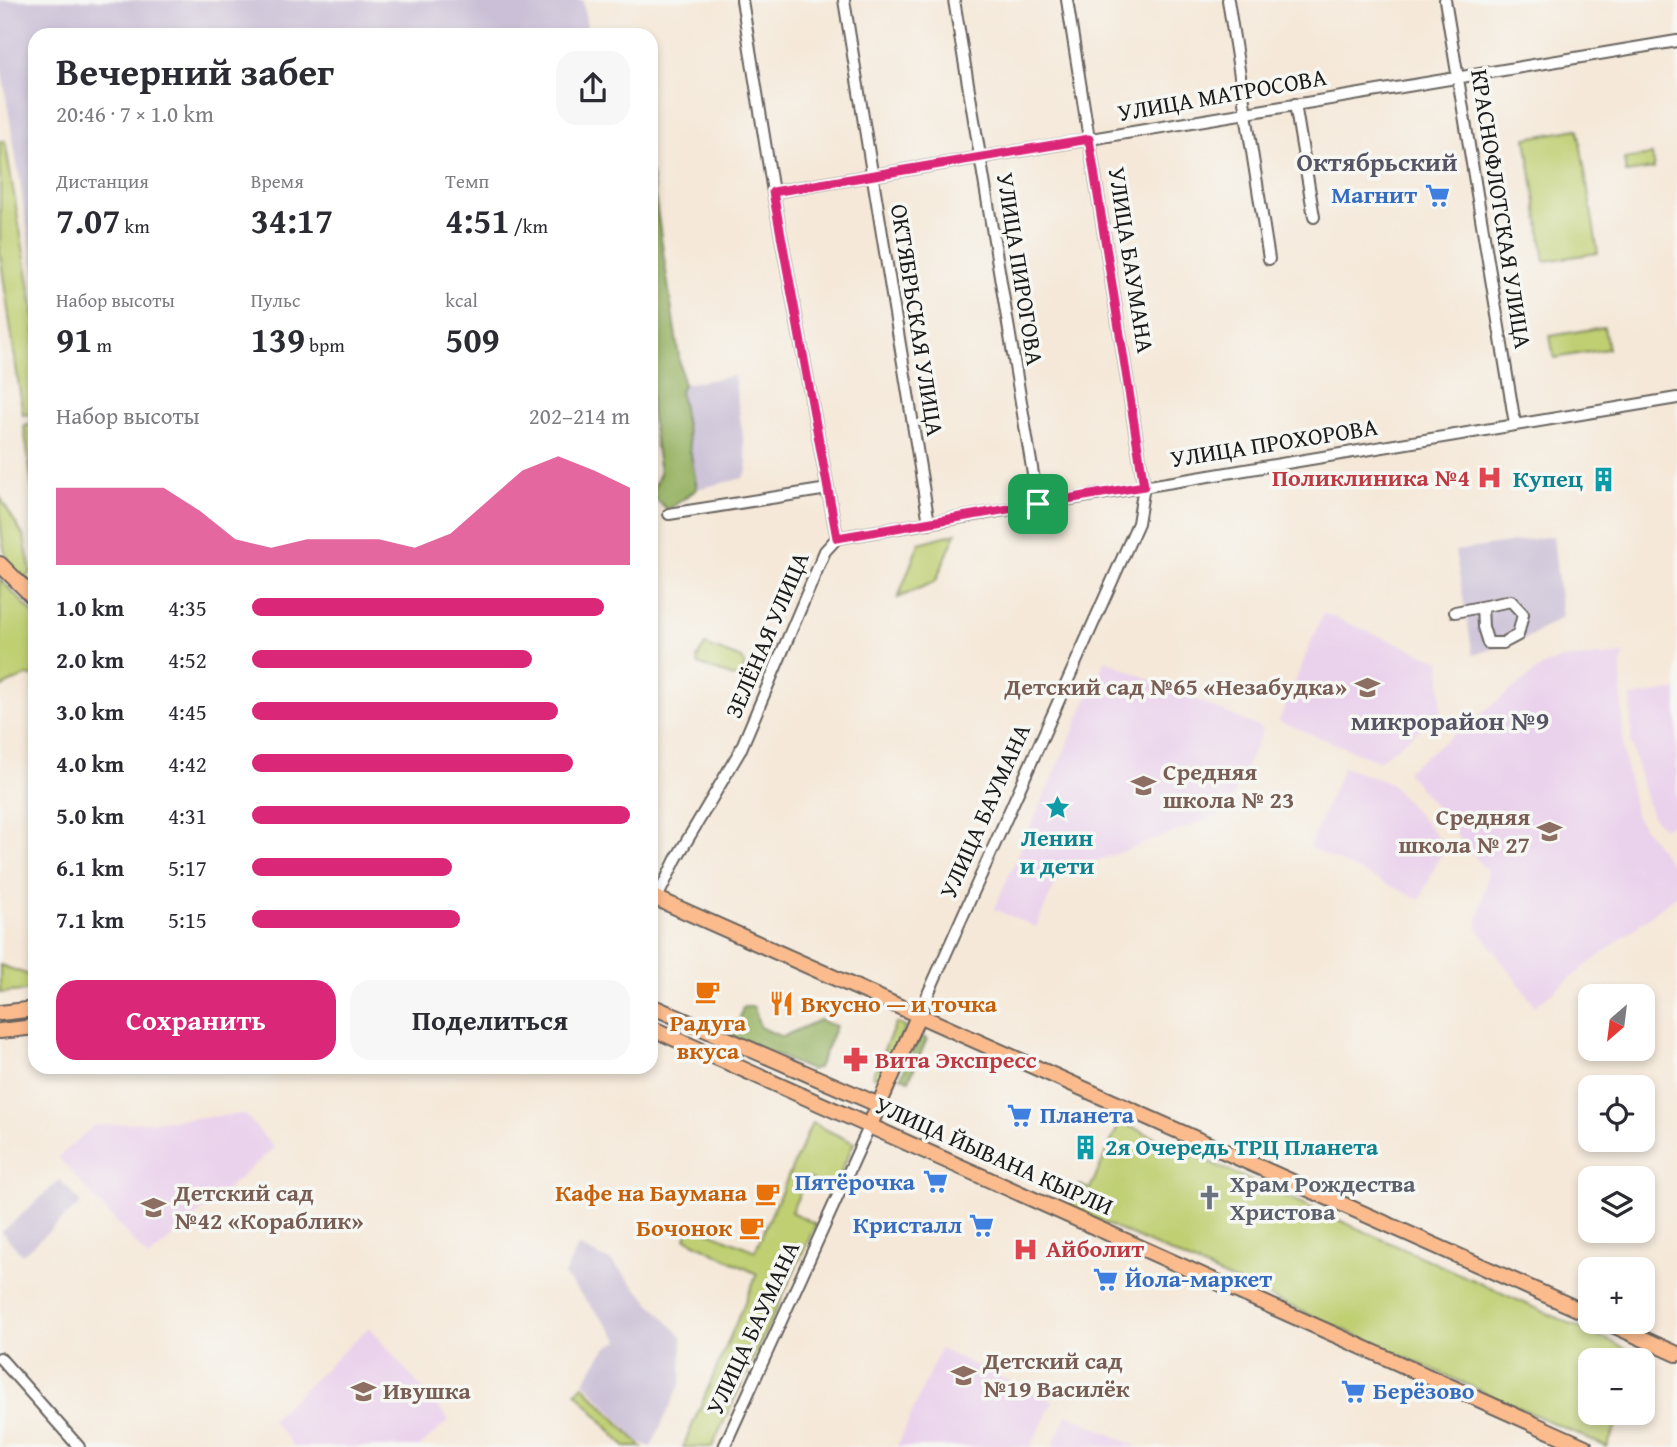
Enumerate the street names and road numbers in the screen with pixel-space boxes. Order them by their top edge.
street label: УЛИЦА МАТРОСОВА [1115,59,1329,130]
street label: КРАСНОФЛОТСКАЯ УЛИЦА [1462,67,1541,352]
street label: УЛИЦА БАУМАНА [1100,164,1164,356]
street label: УЛИЦА ПИРОГОВА [988,170,1053,368]
street label: ОКТЯБРЬСКАЯ УЛИЦА [882,201,953,439]
street label: УЛИЦА ПРОХОРОВА [1168,409,1380,476]
street label: ЗЕЛЁНАЯ УЛИЦА [716,546,818,724]
street label: УЛИЦА БАУМАНА [930,717,1039,904]
street label: УЛИЦА ЙЫВАНА КЫРЛИ [869,1087,1119,1224]
street label: УЛИЦА БАУМАНА [697,1235,808,1420]

